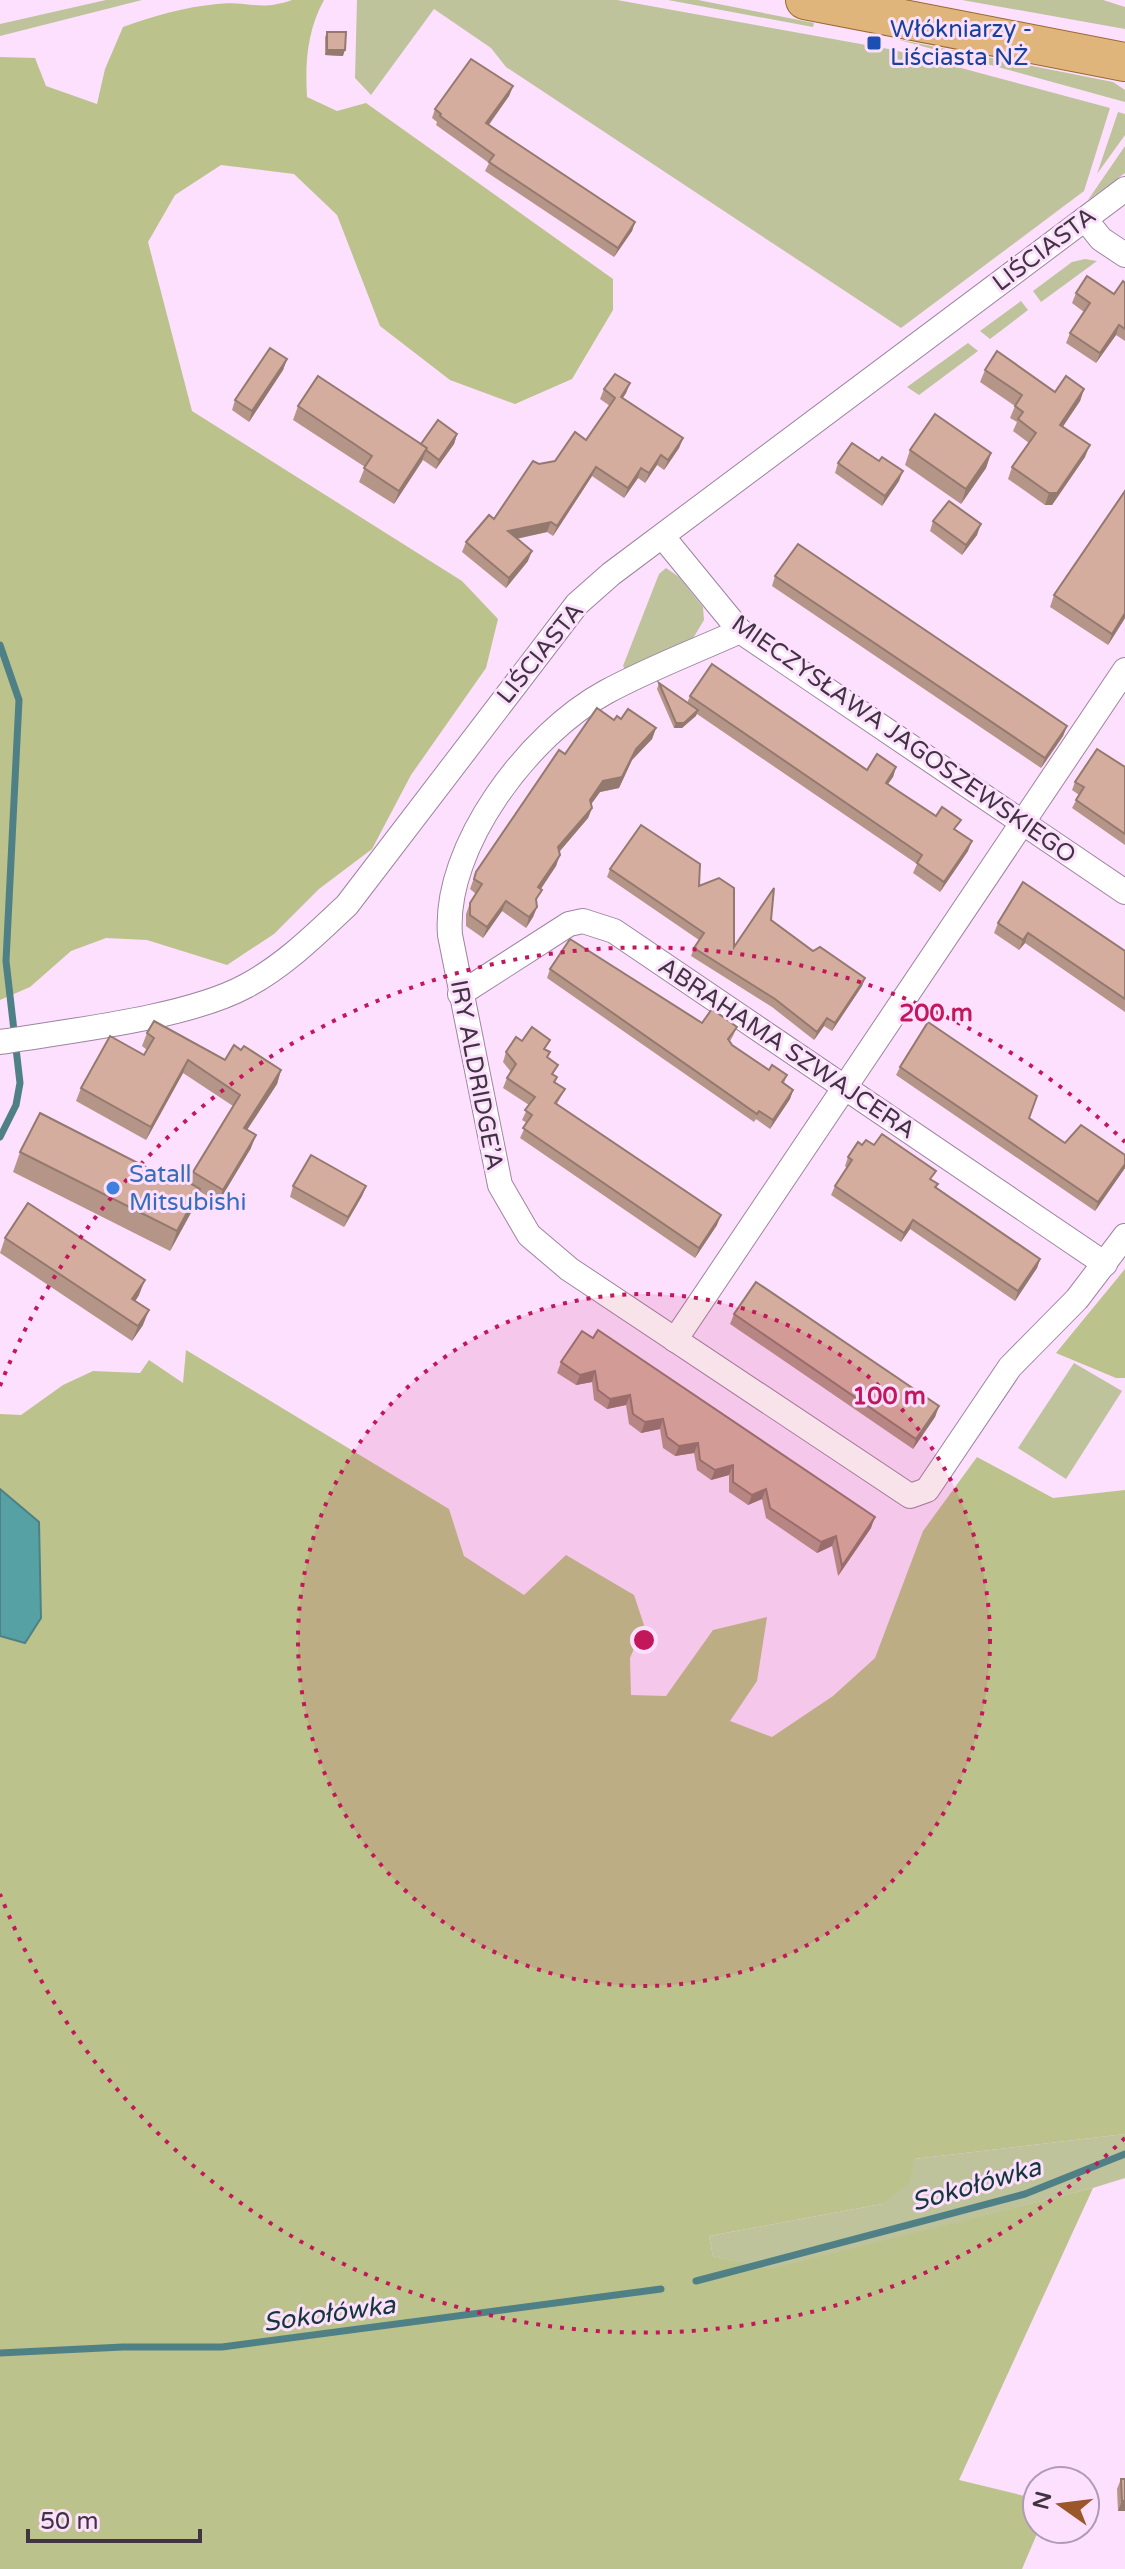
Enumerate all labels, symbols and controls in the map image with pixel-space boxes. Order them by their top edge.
place label: Włókniarzy - Liściasta NŻ [890,15,1032,72]
marker: Włókniarzy - Liściasta NŻ [865,34,883,52]
street label: LIŚCIASTA [986,200,1102,298]
street label: LIŚCIASTA [490,596,590,710]
street label: MIECZYSŁAWA JAGOSZEWSKIEGO [726,609,1081,870]
street label: ABRAHAMA SZWAJCERA [653,952,921,1145]
street label: IRY ALDRIDGE’A [444,978,509,1173]
text: 200 m [899,999,973,1028]
place label: Satall Mitsubishi [129,1160,246,1217]
marker: Satall Mitsubishi [104,1179,122,1197]
text: 100 m [852,1382,926,1411]
centre of rings [630,1626,658,1654]
water label: Sokołówka [908,2151,1046,2218]
water label: Sokołówka [261,2289,398,2338]
north arrow [1021,2465,1101,2545]
text: N [1028,2489,1057,2512]
scale bar [28,2493,200,2543]
text: 50 m [40,2507,98,2536]

